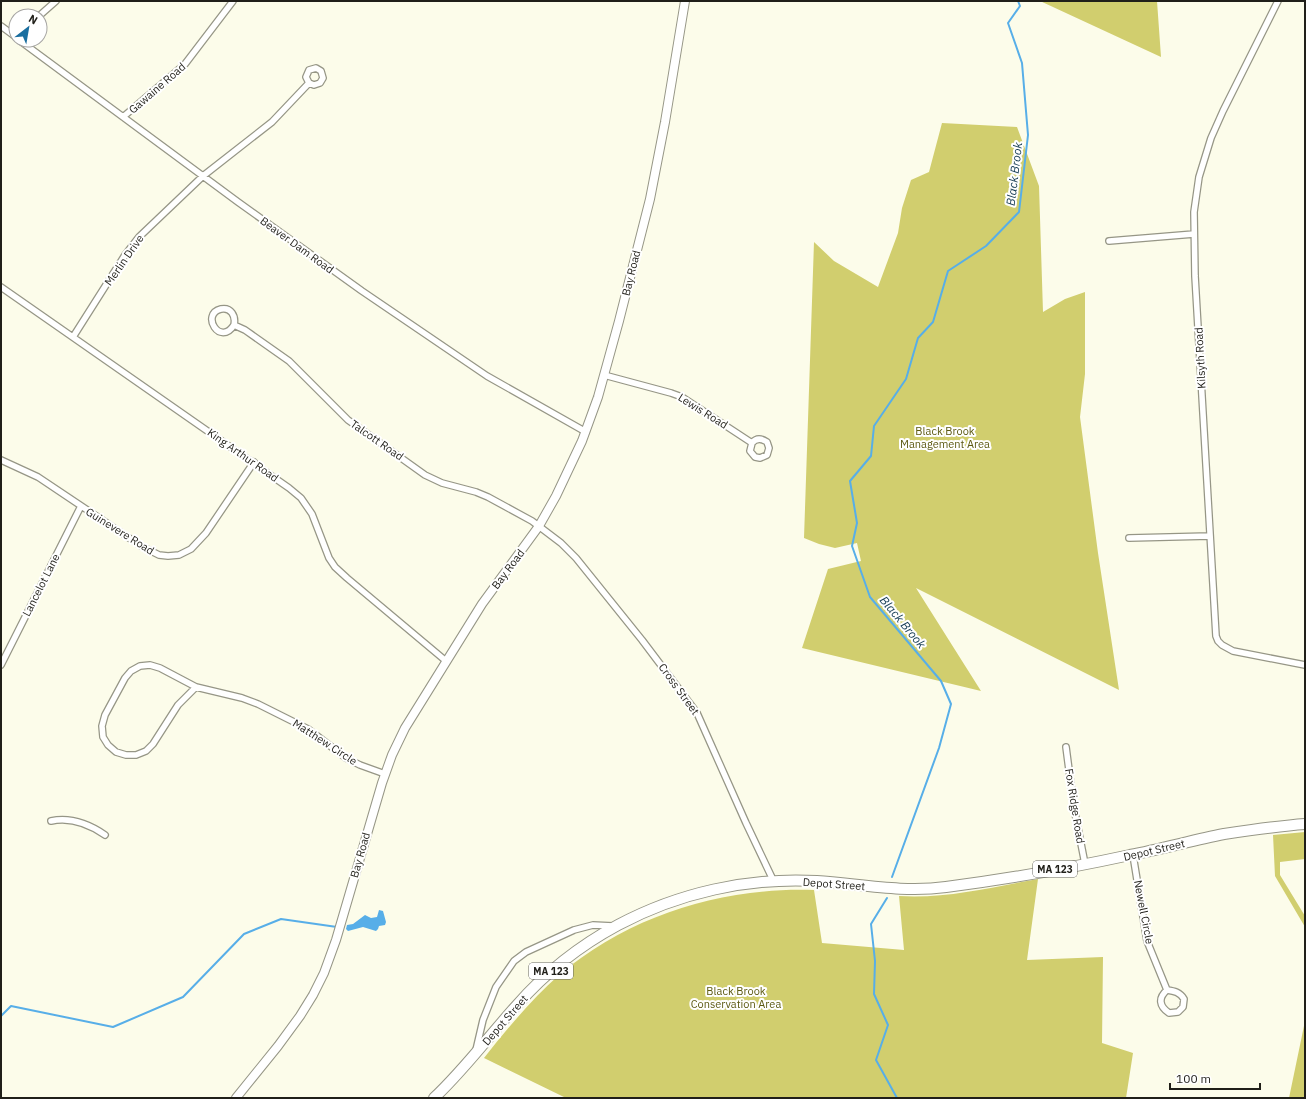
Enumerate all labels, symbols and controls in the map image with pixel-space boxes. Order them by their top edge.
north arrow [8,8,48,48]
text: N [26,11,40,27]
street label: Gawaine Road [126,60,188,116]
water label: Black Brook [1003,141,1025,207]
street label: Beaver Dam Road [257,214,337,276]
street label: Merlin Drive [101,232,147,288]
street label: Bay Road [619,249,643,297]
street label: Kilsyth Road [1191,327,1209,389]
street label: Lewis Road [676,390,730,432]
street label: Talcott Road [348,417,406,463]
park label: Black Brook Management Area [900,424,990,451]
street label: King Arthur Road [205,425,281,485]
street label: Guinevere Road [83,504,157,558]
street label: Bay Road [488,546,528,592]
street label: Lancelot Lane [19,551,63,619]
water label: Black Brook [877,593,930,652]
street label: Cross Street [656,660,702,718]
street label: Matthew Circle [290,716,360,768]
street label: Fox Ridge Road [1062,767,1088,845]
street label: Bay Road [347,831,373,879]
street label: Depot Street [1122,836,1186,864]
road number: MA 123 [1033,861,1077,877]
street label: Depot Street [802,875,866,893]
street label: Newell Circle [1131,879,1157,945]
road number: MA 123 [529,963,573,979]
park label: Black Brook Conservation Area [691,984,781,1011]
street label: Depot Street [479,992,531,1048]
scale bar [1170,1065,1260,1091]
text: 100 m [1176,1071,1211,1086]

